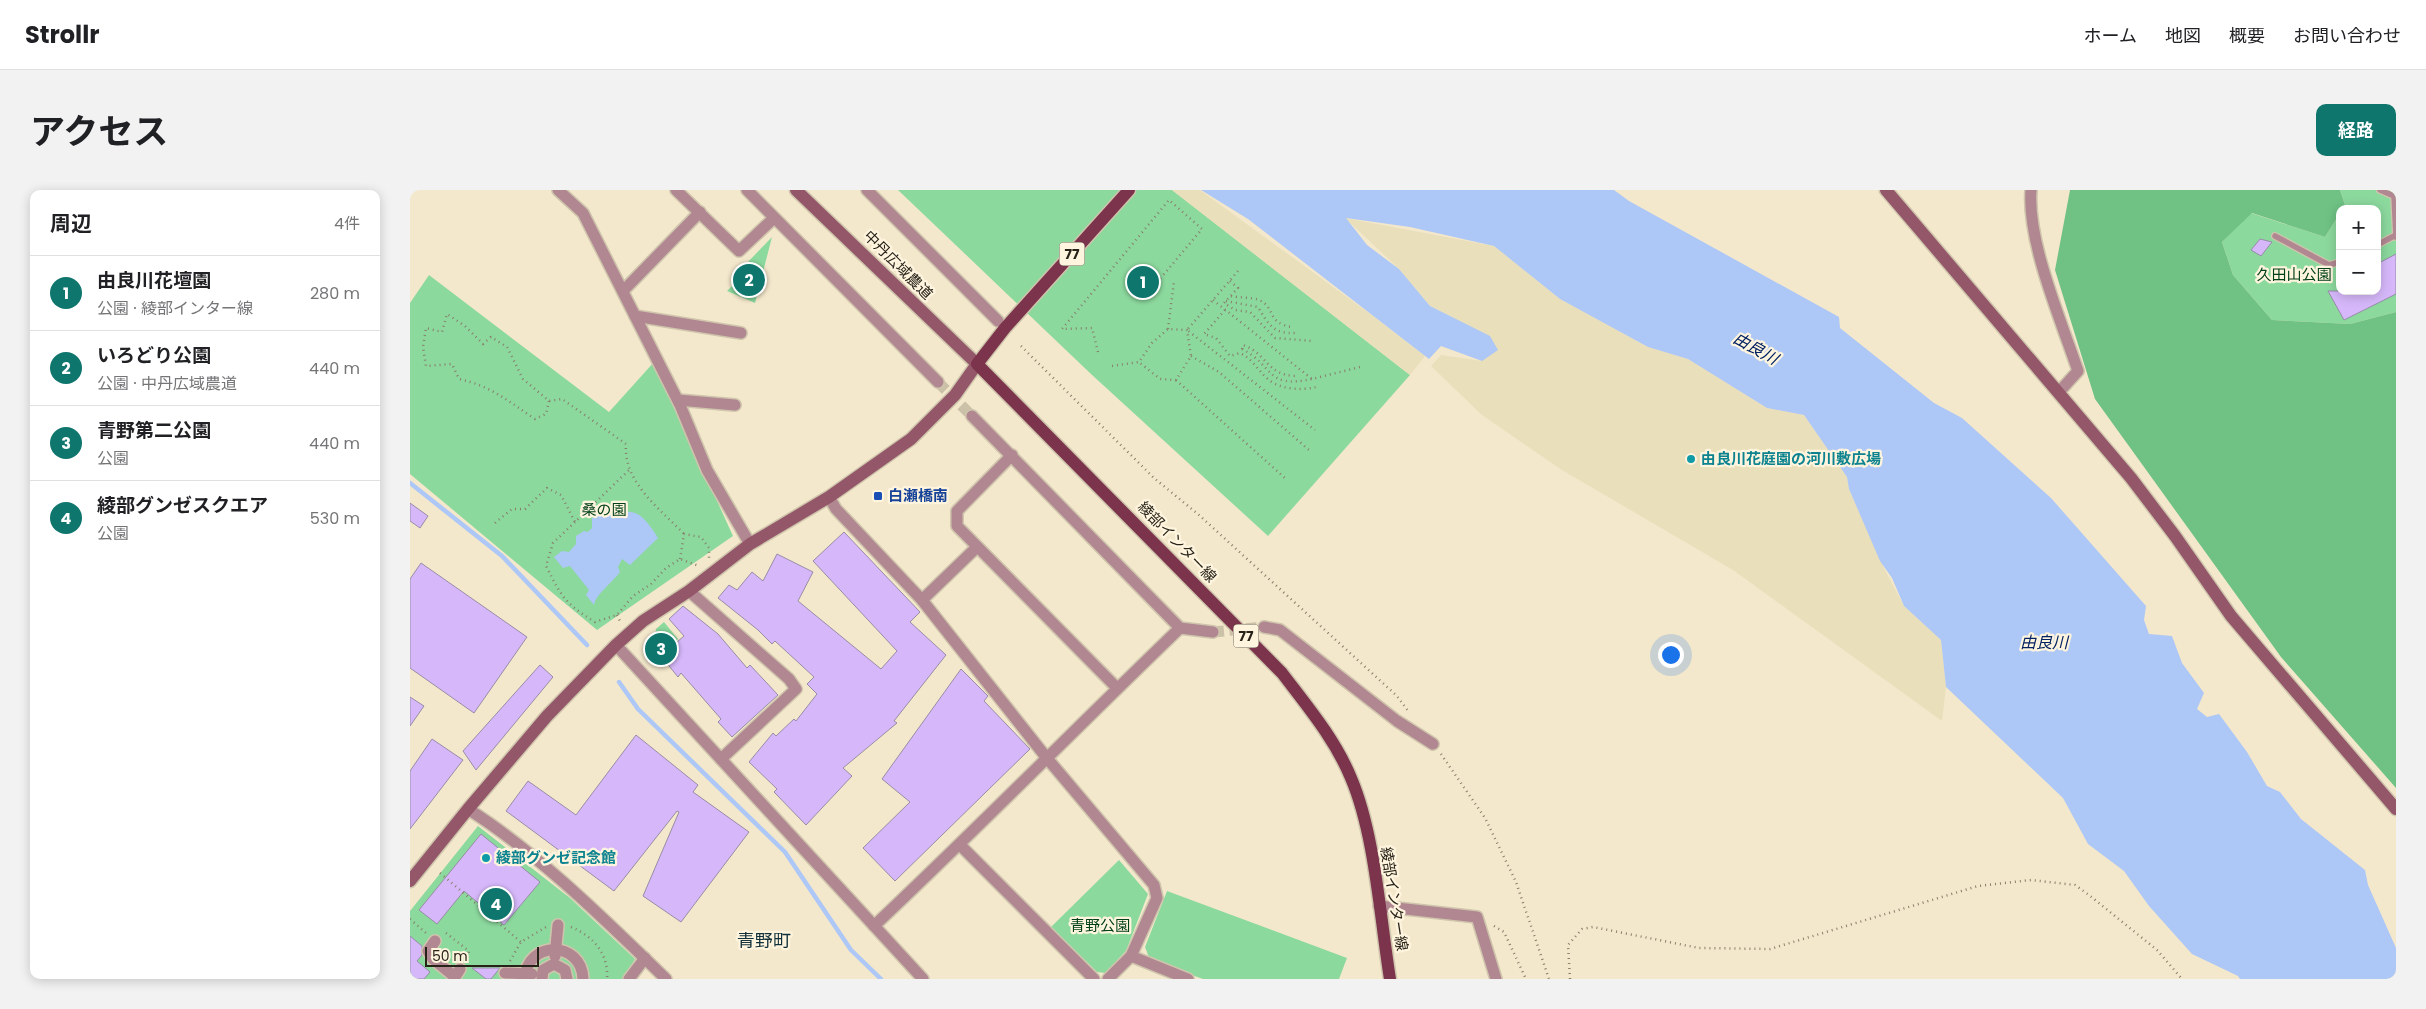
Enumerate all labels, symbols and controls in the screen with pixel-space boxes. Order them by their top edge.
text: Strollr [25,18,100,51]
text: ホーム [2084,23,2137,48]
text: 地図 [2165,23,2201,48]
text: 概要 [2229,23,2265,48]
text: お問い合わせ [2293,23,2401,48]
button: 経路 [2316,104,2396,156]
text: アクセス [30,107,168,156]
map controls [2336,205,2381,295]
button: + [2336,205,2381,250]
text: 周辺 [50,209,92,238]
text: 4件 [334,212,360,235]
street label: 中丹広域農道 [859,225,938,304]
road number: 77 [1060,242,1084,266]
button: − [2336,250,2381,295]
pin: 2 [733,261,765,299]
pin: 1 [1127,263,1159,301]
park label: 久田山公園 [2256,264,2332,285]
text: 由良川花壇園 [97,267,211,294]
text: 1 [63,282,69,305]
text: 280 m [310,282,360,305]
text: 公園 · 綾部インター線 [97,297,253,320]
water label: 由良川 [1729,327,1784,371]
text: いろどり公園 [97,342,211,369]
text: 2 [61,357,71,380]
text: 440 m [309,357,360,380]
text: 公園 · 中丹広域農道 [97,372,237,395]
text: 青野第二公園 [97,417,211,444]
text: 3 [61,432,71,455]
text: 440 m [309,432,360,455]
text: 公園 [97,447,129,470]
place label: 由良川花庭園の河川敷広場 [1701,448,1881,469]
marker: 由良川花庭園の河川敷広場 [1685,453,1697,465]
place label: 白瀬橋南 [888,485,948,506]
marker: 白瀬橋南 [872,490,884,502]
text: 綾部グンゼスクエア [97,492,268,519]
street label: 綾部インター線 [1133,497,1221,587]
park label: 桑の園 [581,499,627,520]
text: 4 [61,507,71,530]
text: 530 m [310,507,360,530]
text: 公園 [97,522,129,545]
road number: 77 [1234,624,1258,648]
pin: 3 [645,630,677,668]
water label: 由良川 [2020,631,2070,654]
your location [1658,642,1684,668]
street label: 綾部インター線 [1376,845,1413,952]
place label: 綾部グンゼ記念館 [496,847,616,868]
marker: 綾部グンゼ記念館 [480,852,492,864]
pin: 4 [480,885,512,923]
park label: 青野公園 [1070,915,1130,936]
district label: 青野町 [737,928,791,953]
scale bar [425,944,539,967]
text: 50 m [432,946,468,966]

